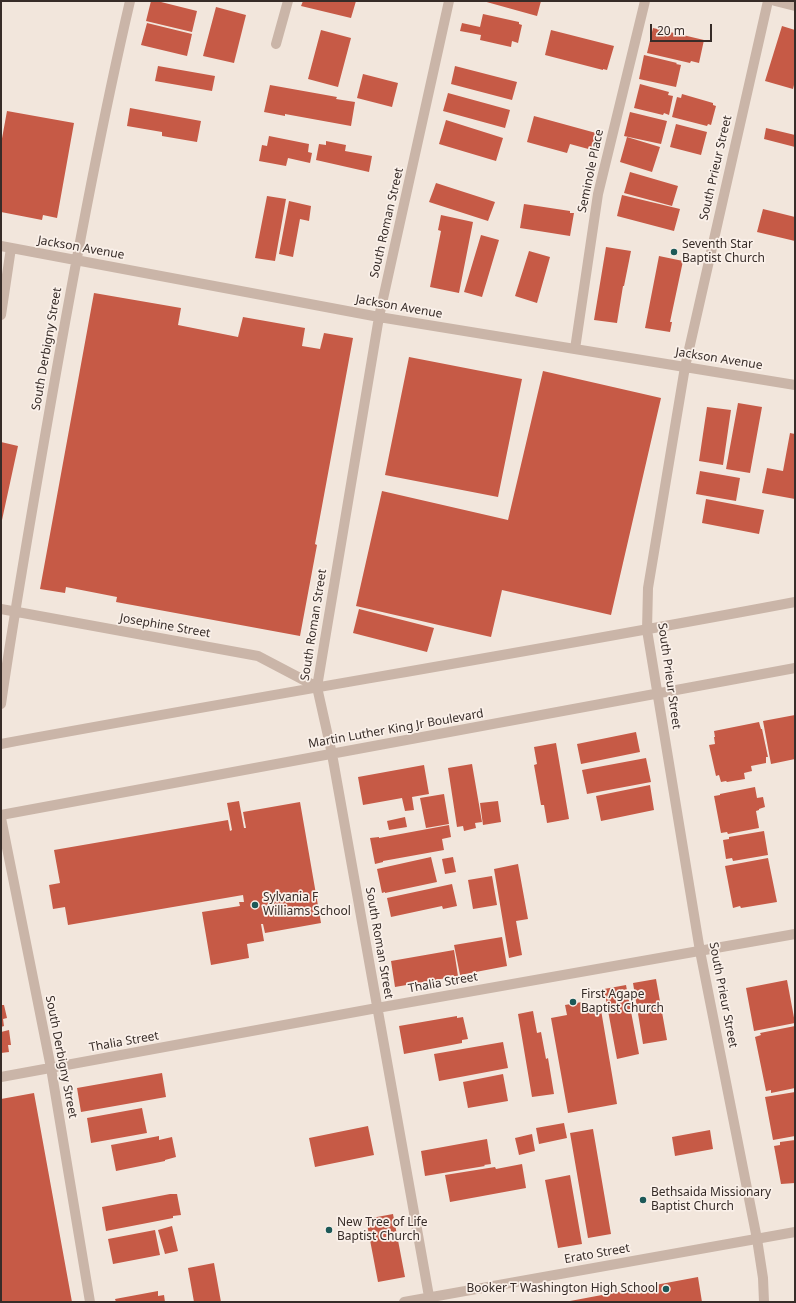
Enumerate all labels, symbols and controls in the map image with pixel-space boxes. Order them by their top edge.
scale bar [652,16,714,42]
text: 20 m [657,22,685,39]
street label: South Prieur Street [697,114,735,222]
street label: Seminole Place [575,128,607,214]
street label: South Roman Street [367,166,407,280]
street label: Jackson Avenue [36,233,126,263]
place label: Seventh Star Baptist Church [682,238,765,266]
marker: Seventh Star Baptist Church [669,247,679,257]
street label: South Derbigny Street [29,286,65,412]
street label: Jackson Avenue [354,292,444,322]
street label: Jackson Avenue [674,345,764,373]
street label: South Roman Street [298,568,330,682]
street label: Josephine Street [119,611,211,641]
street label: South Prieur Street [654,622,684,730]
street label: Martin Luther King Jr Boulevard [307,706,485,752]
street label: South Roman Street [362,886,396,1000]
place label: Sylvania F Williams School [263,891,351,919]
marker: Sylvania F Williams School [250,900,260,910]
street label: South Prieur Street [706,941,740,1049]
street label: Thalia Street [407,970,479,996]
place label: First Agape Baptist Church [581,988,664,1016]
street label: South Derbigny Street [42,994,80,1120]
marker: First Agape Baptist Church [568,997,578,1007]
street label: Thalia Street [88,1029,160,1055]
place label: Bethsaida Missionary Baptist Church [651,1186,771,1214]
marker: Bethsaida Missionary Baptist Church [638,1195,648,1205]
place label: New Tree of Life Baptist Church [337,1216,427,1244]
marker: New Tree of Life Baptist Church [324,1225,334,1235]
street label: Erato Street [563,1241,631,1267]
place label: Booker T Washington High School [467,1282,658,1296]
marker: Booker T Washington High School [661,1284,671,1294]

